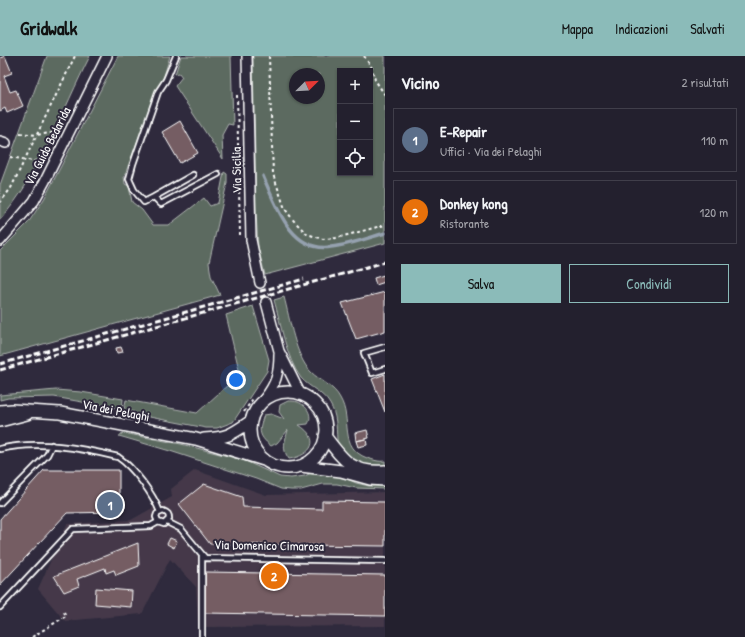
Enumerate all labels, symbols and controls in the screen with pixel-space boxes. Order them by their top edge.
text: Gridwalk [20,15,77,41]
text: Mappa [562,19,593,38]
text: Indicazioni [615,19,668,38]
text: Salvati [690,19,725,38]
north arrow [289,68,325,104]
map controls [337,68,373,176]
button: + [337,68,373,104]
text: Vicino [401,71,439,94]
text: 2 risultati [681,73,729,91]
street label: Via Guido Bedarida [19,104,75,188]
button: − [337,104,373,140]
text: E-Repair [440,121,487,142]
text: 1 [413,131,417,149]
text: 110 m [701,131,728,149]
button: locate [337,140,373,176]
text: Uffici · Via dei Pelaghi [440,142,542,160]
street label: Via Sicilia [227,147,245,193]
text: Donkey kong [440,193,508,214]
text: 2 [412,203,418,221]
text: 120 m [700,203,728,221]
text: Ristorante [440,214,489,232]
button: Salva [401,264,561,303]
button: Condividi [569,264,729,303]
your location [226,370,246,390]
street label: Via dei Pelaghi [81,395,151,425]
pin: 1 [97,490,123,520]
street label: Via Domenico Cimarosa [214,535,324,555]
pin: 2 [261,561,287,591]

